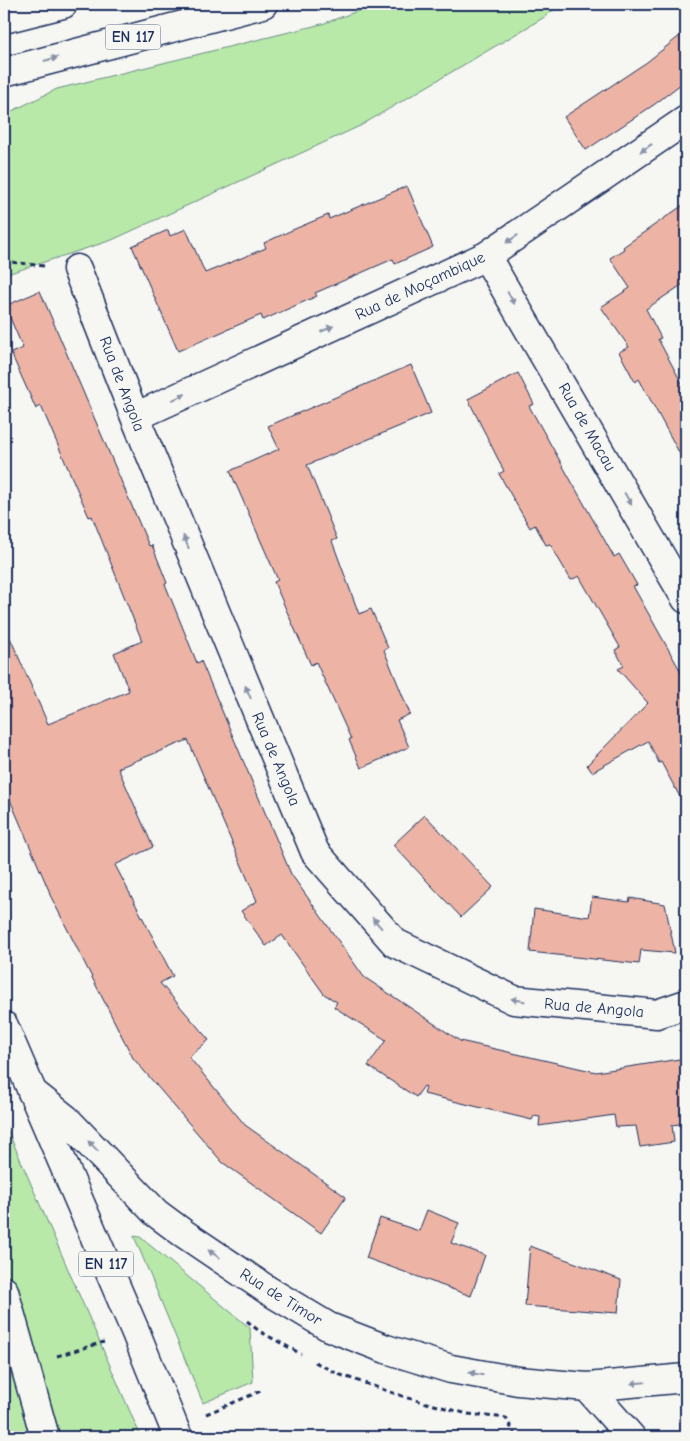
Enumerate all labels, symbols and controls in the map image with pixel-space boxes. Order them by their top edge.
road number: EN 117 [106,24,160,50]
one-way arrow [43,55,58,63]
one-way arrow [639,143,653,152]
one-way arrow [505,234,518,244]
street label: Rua de Moçambique [352,248,488,324]
one-way arrow [507,291,516,305]
one-way arrow [320,325,334,333]
street label: Rua de Angola [96,334,148,434]
street label: Rua de Macau [554,380,620,474]
one-way arrow [172,393,186,401]
one-way arrow [624,492,632,506]
one-way arrow [182,535,190,549]
one-way arrow [244,685,252,699]
street label: Rua de Angola [248,709,304,809]
one-way arrow [372,917,383,929]
street label: Rua de Angola [543,995,645,1021]
one-way arrow [510,996,525,1004]
one-way arrow [87,1141,99,1153]
one-way arrow [207,1249,220,1259]
road number: EN 117 [78,1252,134,1276]
street label: Rua de Timor [237,1265,326,1330]
one-way arrow [468,1369,484,1377]
one-way arrow [629,1379,645,1387]

